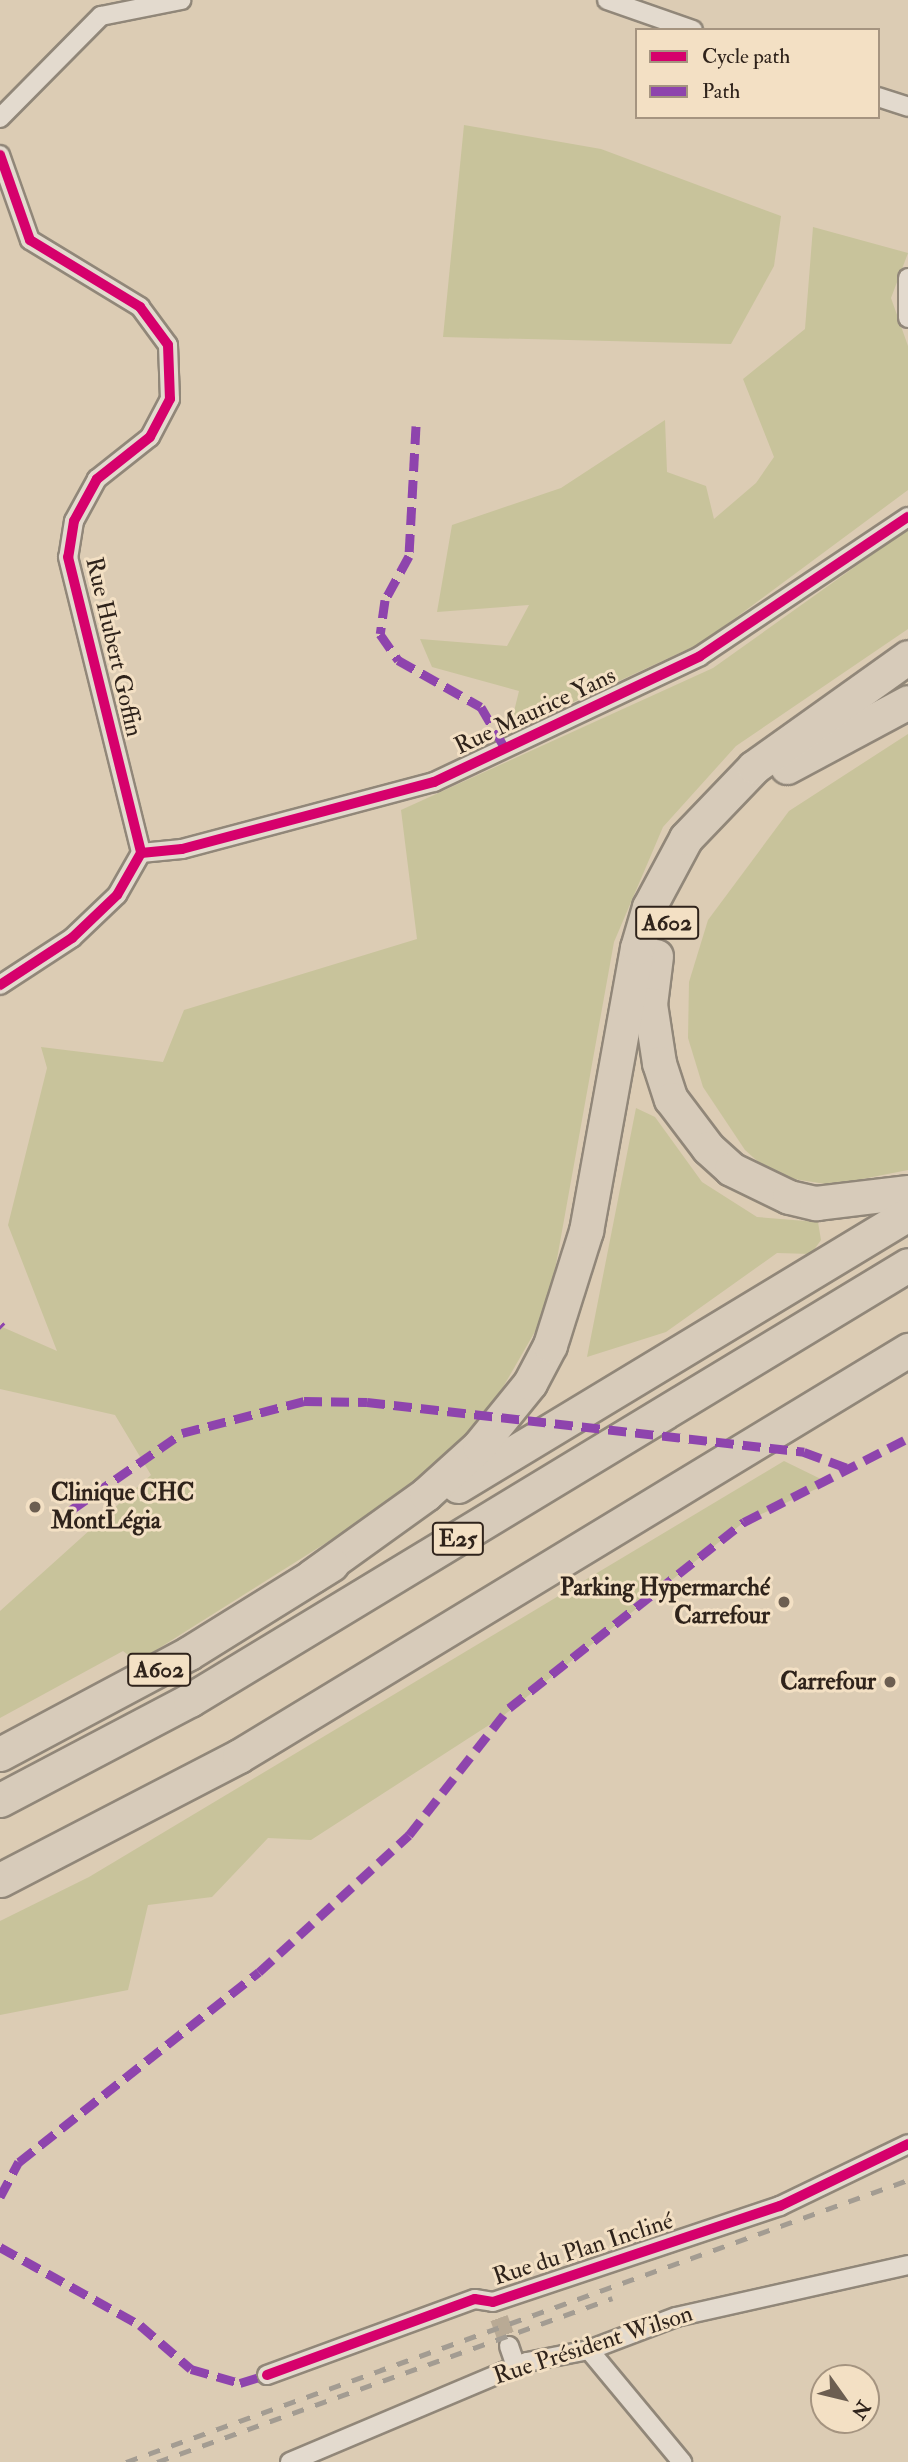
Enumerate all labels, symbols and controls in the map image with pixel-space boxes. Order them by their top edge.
legend [635,28,880,119]
text: Cycle path [702,43,790,70]
text: Path [702,78,740,105]
street label: Rue Hubert Goffin [79,554,149,740]
street label: Rue Maurice Yans [450,661,620,761]
road number: A602 [634,904,700,942]
place label: Clinique CHC MontLégia [51,1479,194,1535]
marker: Clinique CHC MontLégia [25,1497,45,1517]
road number: E25 [432,1520,484,1558]
place label: Parking Hypermarché Carrefour [560,1574,770,1630]
marker: Parking Hypermarché Carrefour [776,1594,792,1610]
road number: A602 [126,1651,192,1690]
place label: Carrefour [780,1668,876,1696]
marker: Carrefour [882,1674,898,1690]
street label: Rue du Plan Incliné [489,2206,677,2292]
street label: Rue Président Wilson [490,2299,696,2391]
north arrow [810,2364,880,2434]
text: N [846,2396,875,2423]

